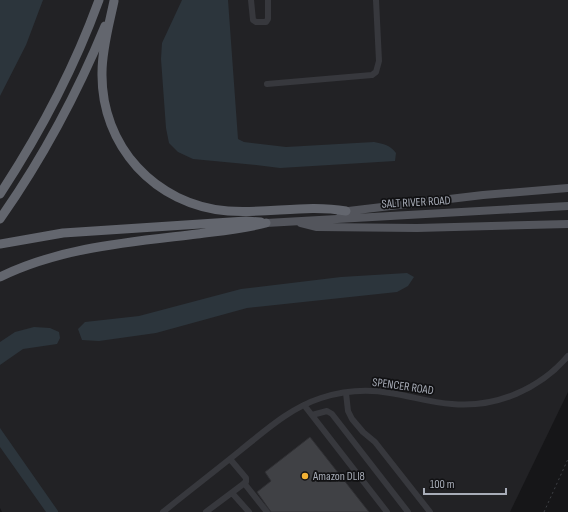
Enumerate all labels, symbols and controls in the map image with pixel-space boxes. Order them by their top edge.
street label: SALT RIVER ROAD [381,193,451,212]
street label: SPENCER ROAD [371,375,435,398]
place label: Amazon DLI8 [312,469,365,484]
scale bar [424,470,506,496]
marker: Amazon DLI8 [300,471,310,481]
text: 100 m [430,477,455,492]

